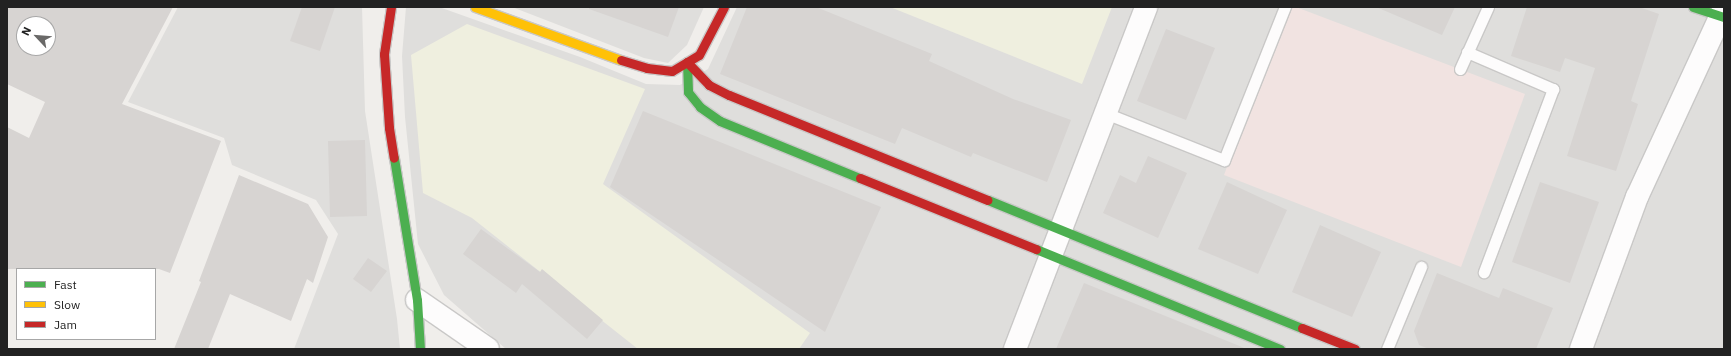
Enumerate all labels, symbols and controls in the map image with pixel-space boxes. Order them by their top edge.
north arrow [16,16,56,56]
text: N [18,25,34,38]
legend [16,268,156,340]
text: Fast [54,277,77,292]
text: Slow [54,297,80,312]
text: Jam [54,317,77,332]

